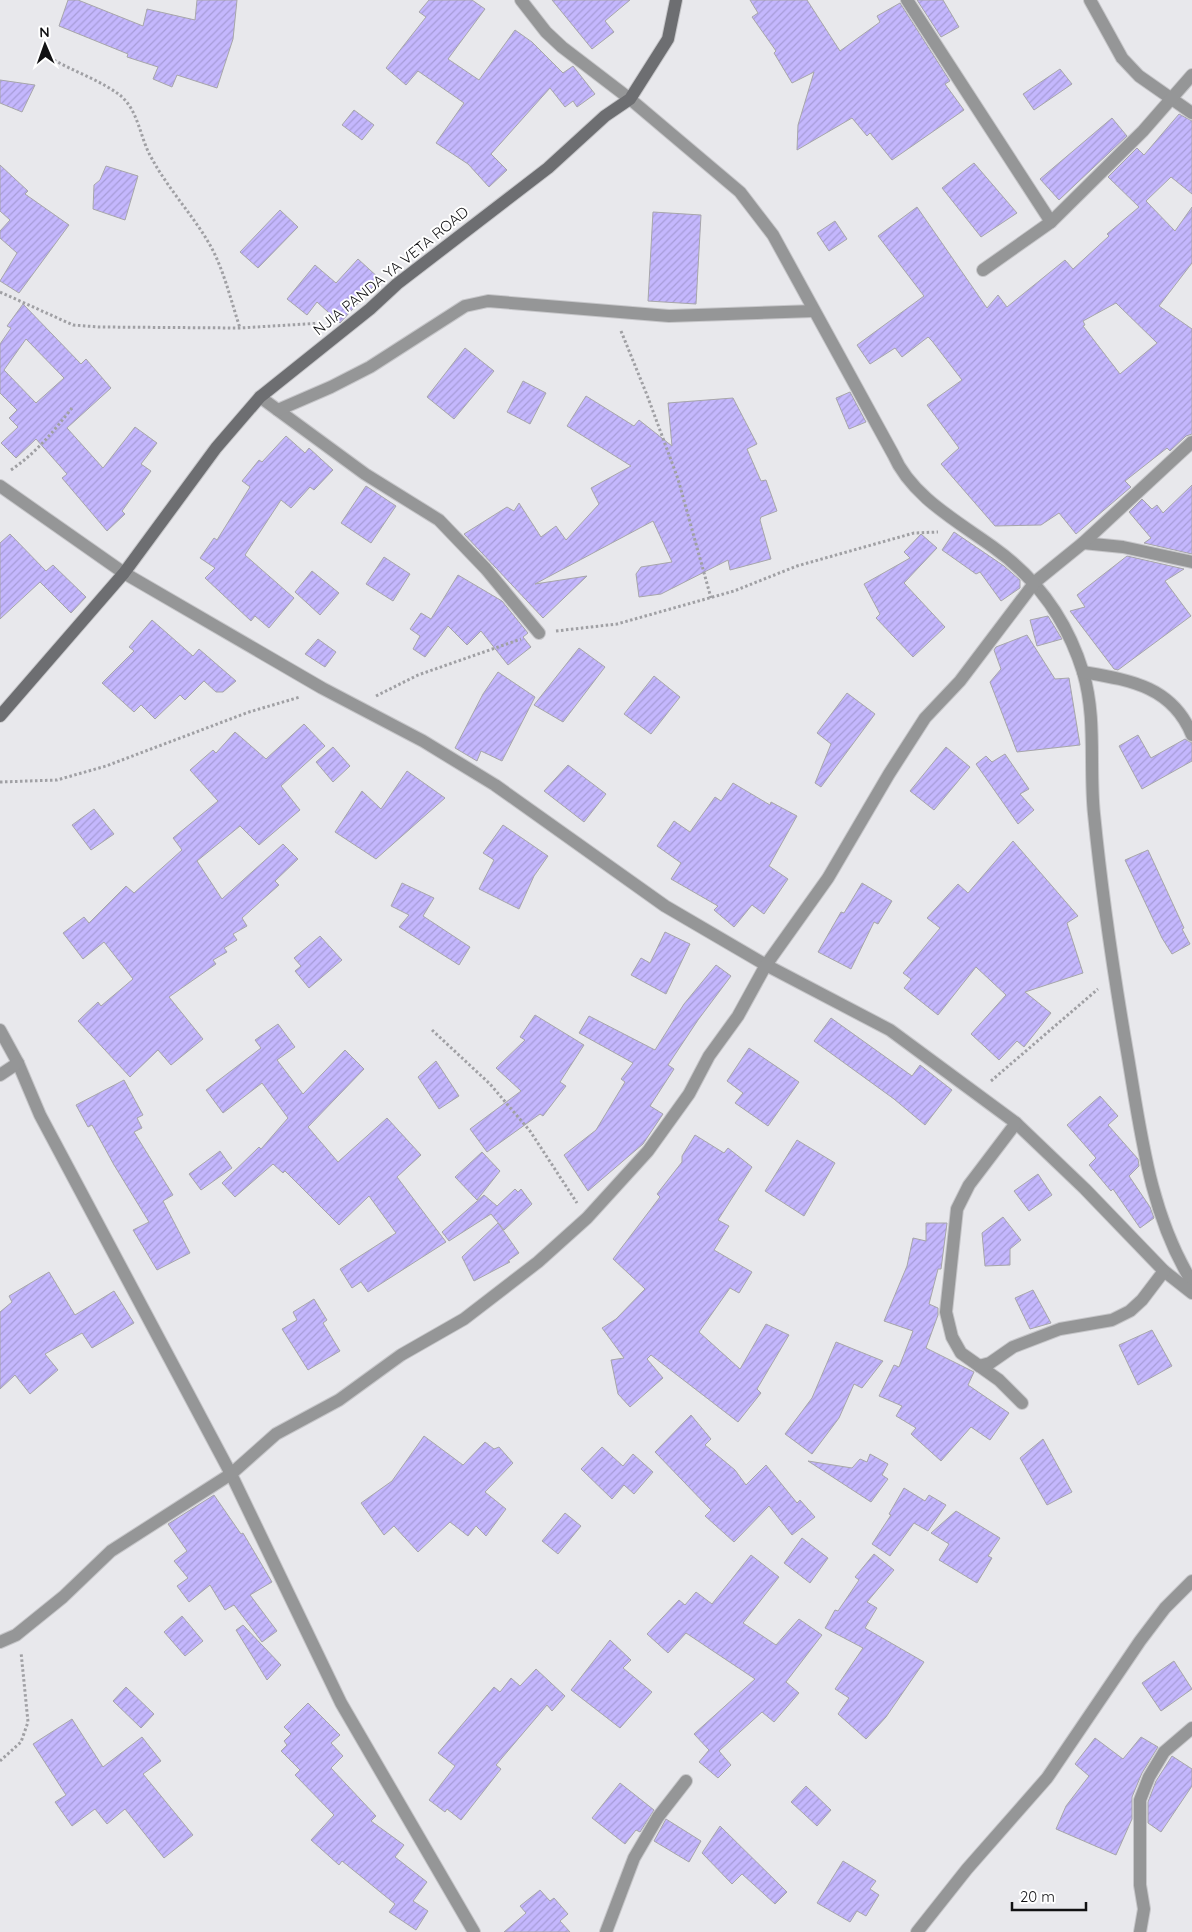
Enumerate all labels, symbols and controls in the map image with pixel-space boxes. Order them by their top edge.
north arrow [20,20,70,70]
text: N [39,23,50,41]
street label: NJIA PANDA YA VETA ROAD [309,202,472,339]
scale bar [1012,1880,1086,1912]
text: 20 m [1020,1887,1055,1906]

